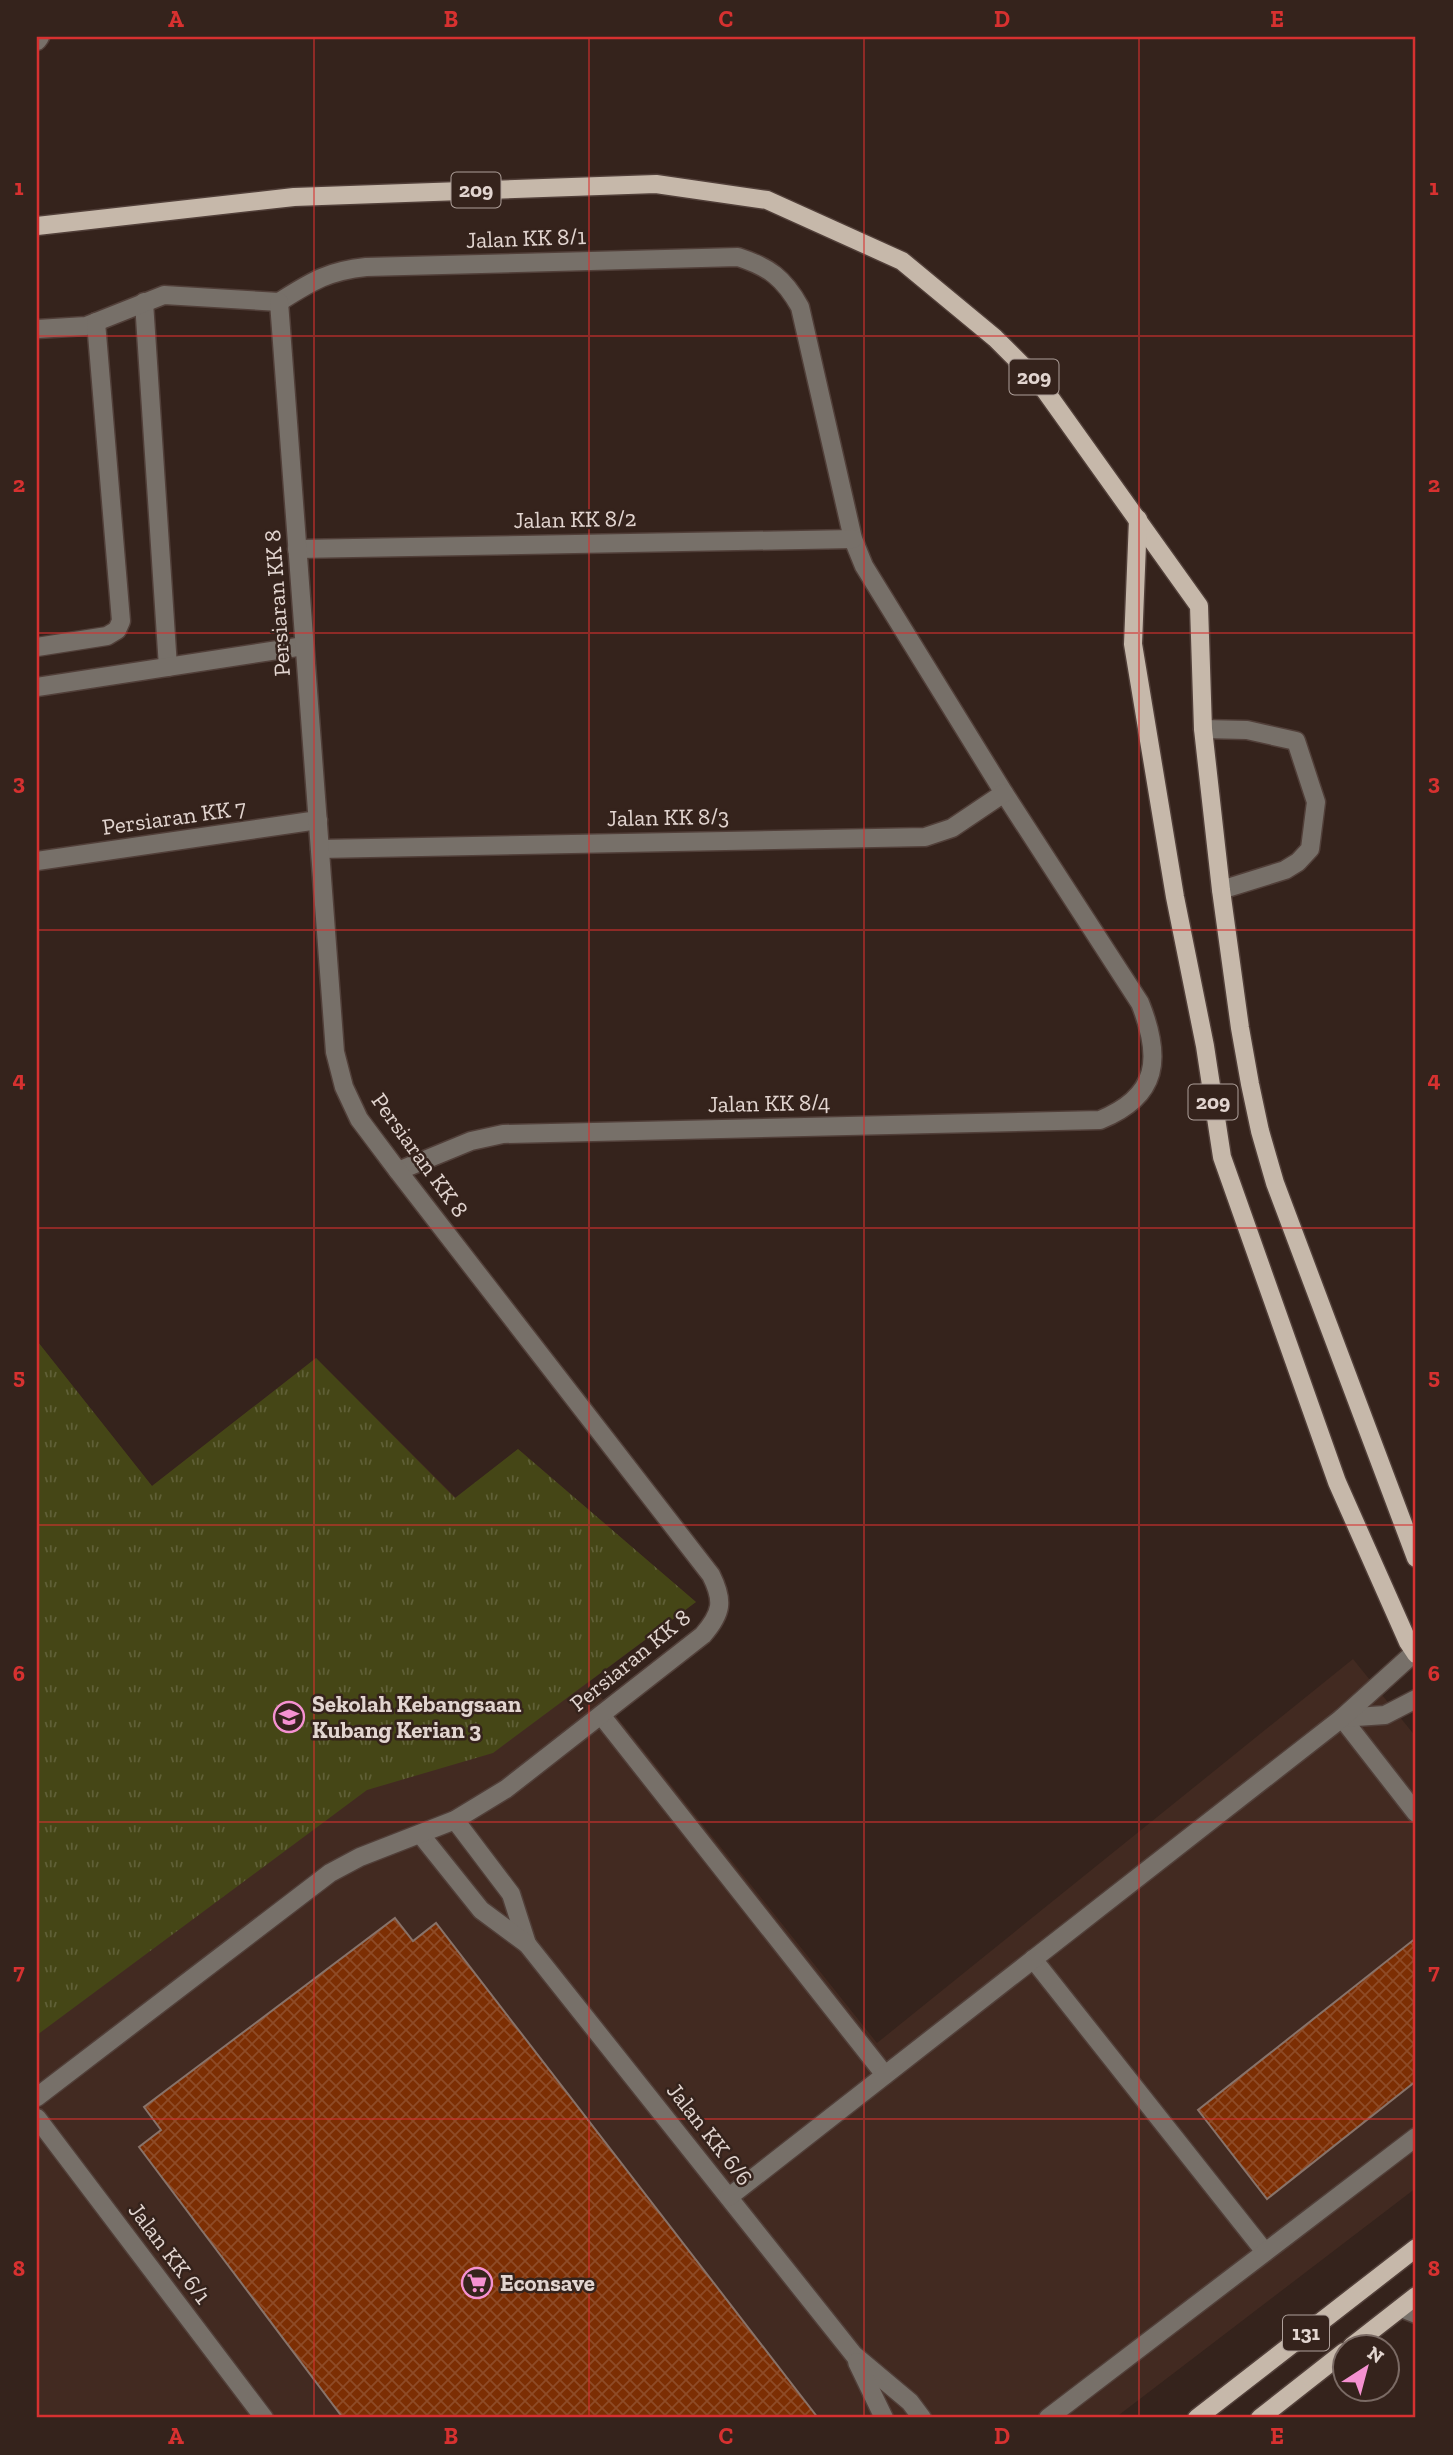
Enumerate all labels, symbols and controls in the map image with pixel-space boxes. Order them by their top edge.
text: A [168,5,184,33]
text: B [444,5,458,33]
text: C [719,5,733,33]
text: D [994,5,1010,33]
text: E [1270,5,1284,33]
road number: 209 [452,172,500,208]
text: 1 [14,173,24,201]
text: 1 [1429,173,1439,201]
street label: Jalan KK 8/1 [466,222,587,254]
road number: 209 [1010,360,1058,394]
text: 2 [13,470,25,498]
text: 2 [1428,470,1440,498]
street label: Jalan KK 8/2 [513,504,637,534]
street label: Persiaran KK 8 [258,529,296,677]
text: 3 [13,768,25,796]
text: 3 [1428,768,1440,796]
street label: Persiaran KK 7 [100,793,248,841]
street label: Jalan KK 8/3 [607,802,729,832]
text: 4 [12,1065,26,1093]
text: 4 [1427,1065,1441,1093]
road number: 209 [1188,1084,1238,1120]
street label: Persiaran KK 8 [366,1087,474,1223]
street label: Jalan KK 8/4 [707,1088,831,1118]
text: 5 [13,1362,25,1390]
text: 5 [1428,1362,1440,1390]
street label: Persiaran KK 8 [564,1603,696,1717]
text: 6 [13,1659,25,1687]
text: 6 [1428,1659,1440,1687]
place label: Sekolah Kebangsaan Kubang Kerian 3 [312,1690,522,1744]
school or university icon: Sekolah Kebangsaan Kubang Kerian 3 [272,1700,306,1734]
text: 7 [13,1957,25,1985]
text: 7 [1428,1957,1440,1985]
street label: Jalan KK 6/6 [661,2077,759,2191]
street label: Jalan KK 6/1 [123,2197,217,2309]
text: 8 [13,2254,25,2282]
text: 8 [1428,2254,1440,2282]
supermarket icon: Econsave [460,2266,494,2300]
place label: Econsave [500,2269,595,2297]
road number: 131 [1283,2316,1329,2350]
north arrow [1330,2332,1400,2402]
text: N [1363,2341,1388,2368]
text: A [168,2422,184,2450]
text: B [444,2422,458,2450]
text: C [719,2422,733,2450]
text: D [994,2422,1010,2450]
text: E [1270,2422,1284,2450]

